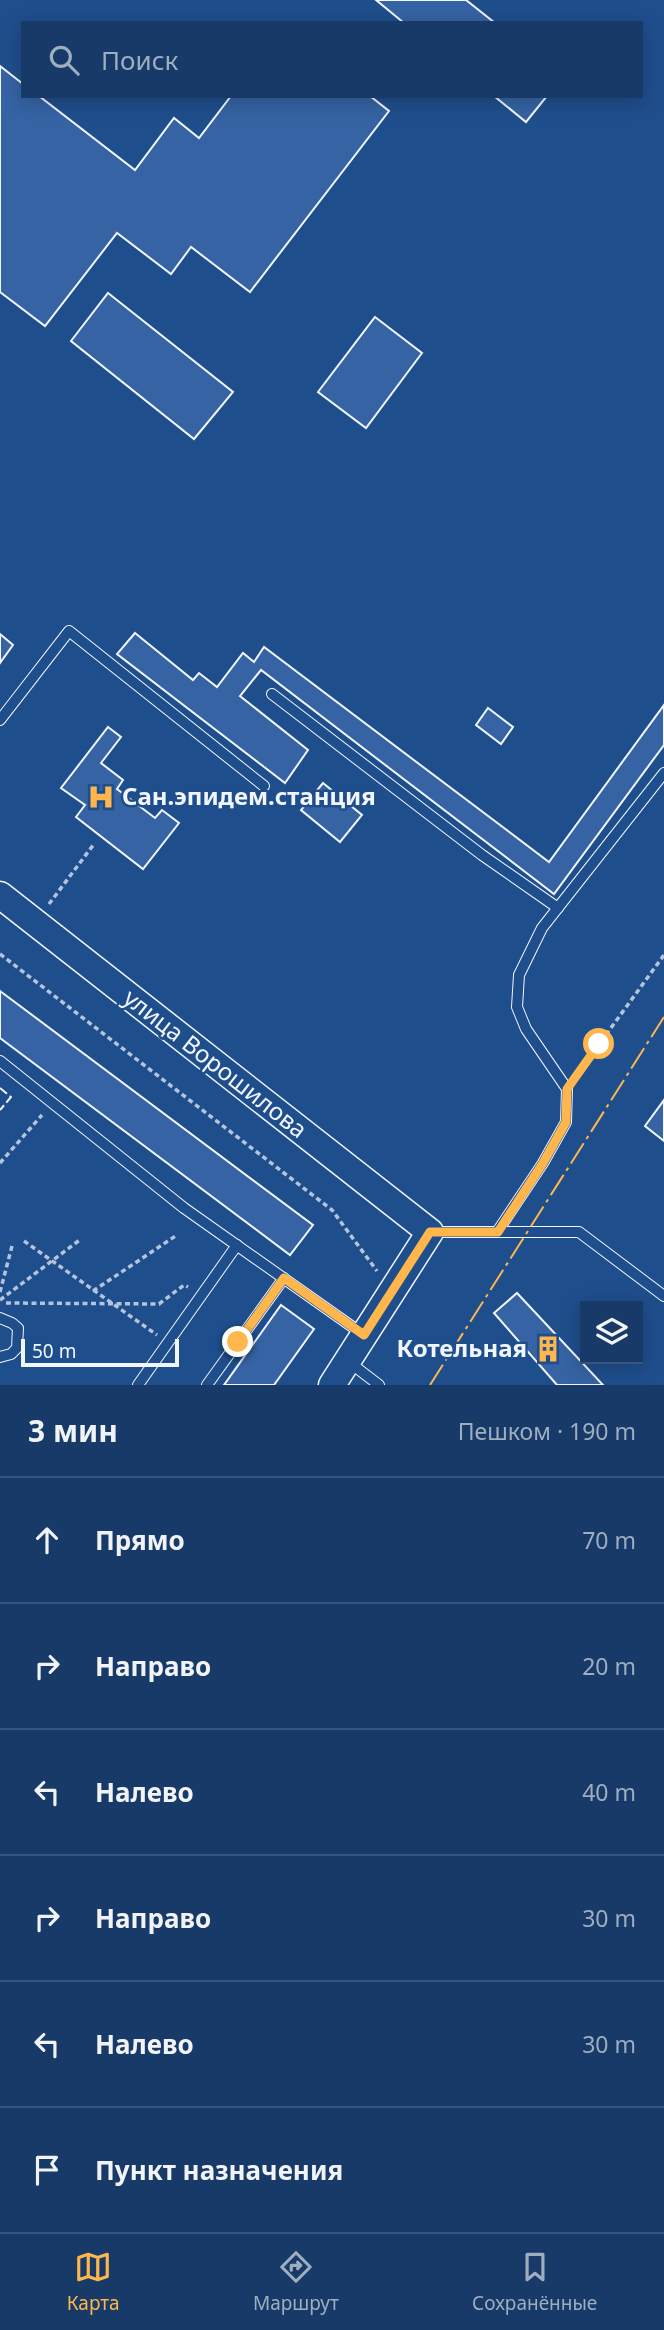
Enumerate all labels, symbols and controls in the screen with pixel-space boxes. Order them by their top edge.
search box [21,21,643,98]
icon: search [45,41,83,79]
text: Поиск [101,42,178,78]
place label: Сан.эпидем.станция [122,779,376,812]
hospital icon: Сан.эпидем.станция [86,782,116,812]
street label: улица Ворошилова [117,981,315,1145]
route start [583,1028,614,1059]
map controls [580,1301,643,1364]
button: layers [580,1301,643,1364]
route end [222,1326,253,1357]
place label: Котельная [397,1331,527,1364]
building icon: Котельная [533,1334,563,1364]
scale bar [21,1336,178,1368]
text: 50 m [32,1338,76,1364]
text: 3 мин [28,1410,118,1451]
text: Пешком · 190 m [458,1415,636,1447]
icon: ahead [28,1521,66,1559]
text: Прямо [95,1522,185,1558]
text: 70 m [582,1524,636,1556]
icon: right [28,1647,66,1685]
text: Направо [95,1648,211,1684]
text: 20 m [582,1650,636,1682]
icon: left [28,1773,66,1811]
text: Налево [95,1774,194,1810]
text: 40 m [582,1776,636,1808]
icon: right [28,1899,66,1937]
text: Направо [95,1900,211,1936]
text: 30 m [582,1902,636,1934]
icon: left [28,2025,66,2063]
text: Налево [95,2026,194,2062]
text: 30 m [582,2028,636,2060]
icon: arrive [28,2151,66,2189]
text: Пункт назначения [95,2152,343,2188]
tab: Карта [67,2248,120,2316]
tab: Маршрут [253,2248,339,2316]
tab: Сохранённые [472,2248,597,2316]

